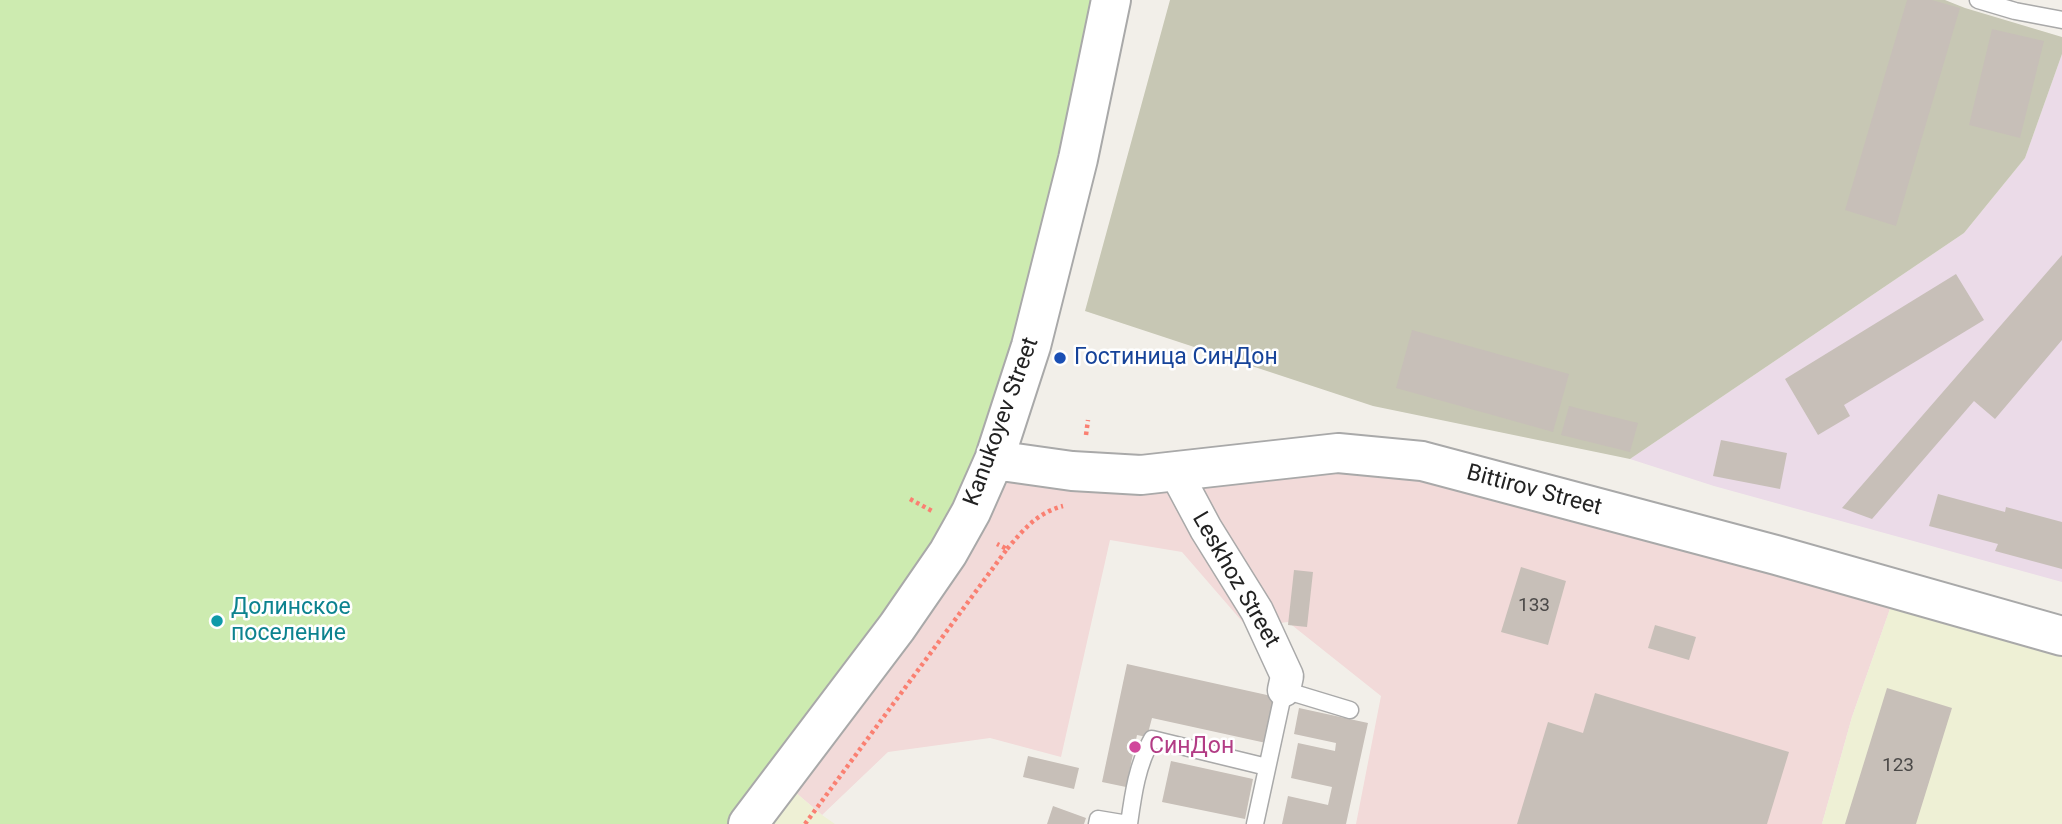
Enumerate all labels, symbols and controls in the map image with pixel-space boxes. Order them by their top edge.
street label: Kanukoyev Street [959,334,1045,510]
place label: Гостиница СинДон [1074,344,1278,372]
marker: Гостиница СинДон [1052,350,1068,366]
street label: Bittirov Street [1463,460,1605,522]
street label: Leskhoz Street [1185,507,1285,653]
place label: Долинское поселение [231,594,351,648]
house number: 133 [1518,595,1550,617]
marker: Долинское поселение [209,613,225,629]
place label: СинДон [1149,733,1234,761]
marker: СинДон [1127,739,1143,755]
house number: 123 [1882,755,1914,777]

